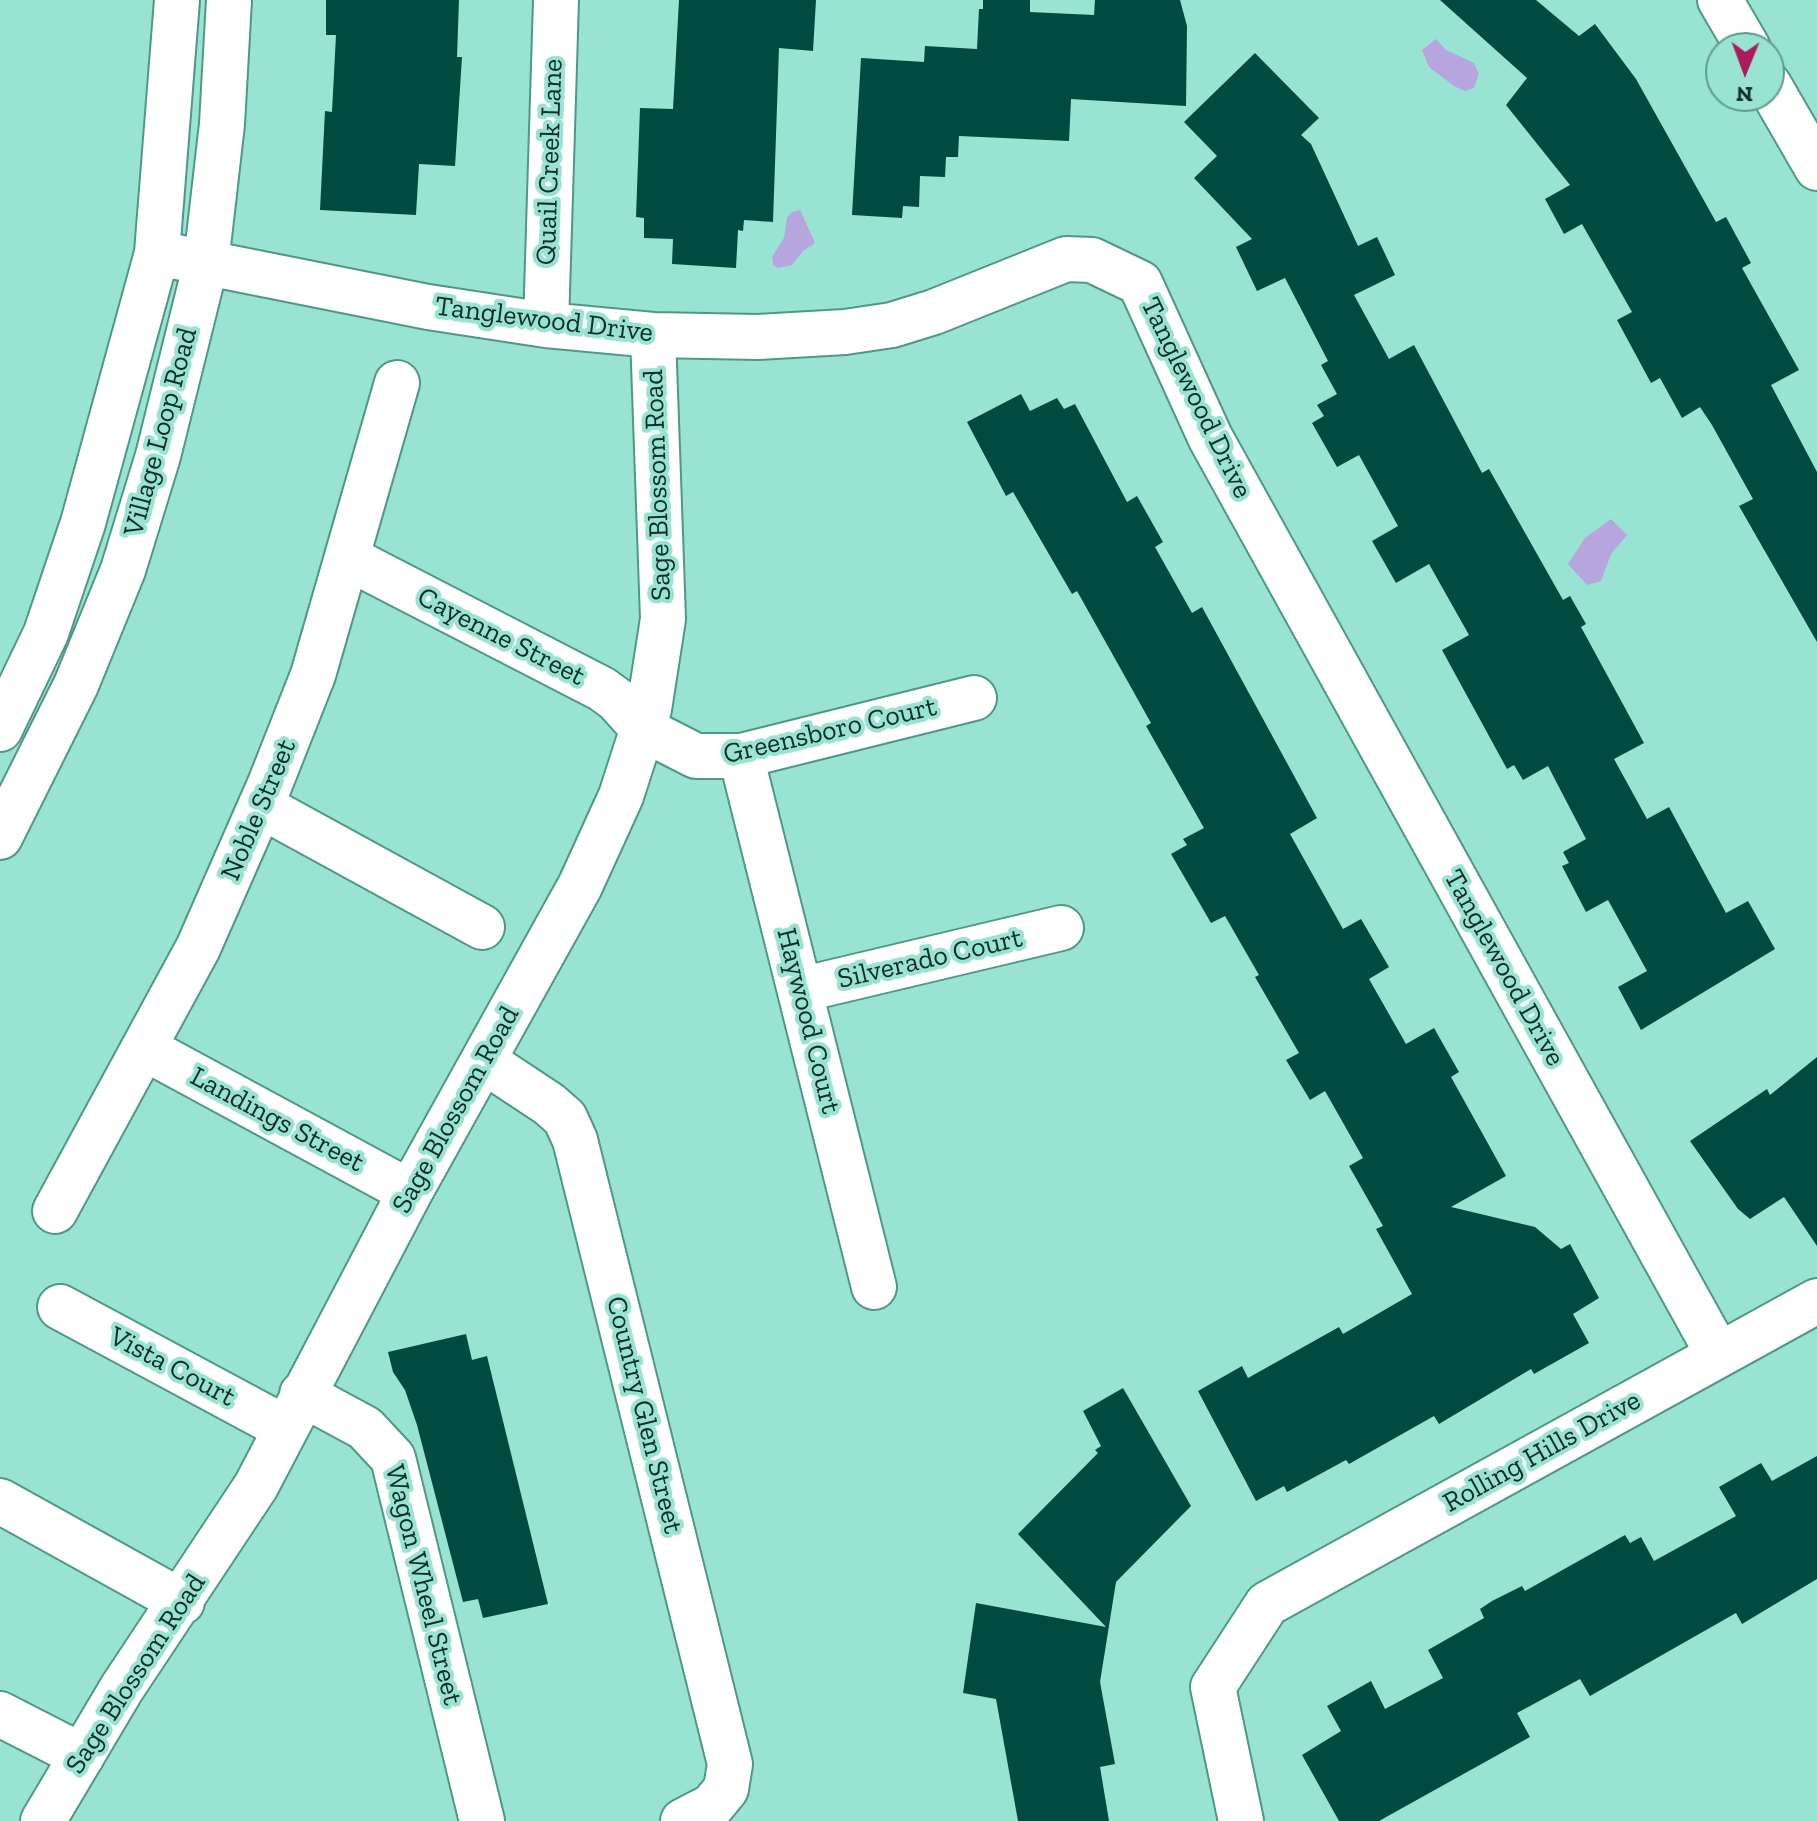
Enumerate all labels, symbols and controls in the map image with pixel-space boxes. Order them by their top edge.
north arrow [1705,32,1785,112]
street label: Quail Creek Lane [530,58,570,266]
text: N [1736,81,1753,108]
street label: Tanglewood Drive [433,290,655,350]
street label: Tanglewood Drive [1133,292,1259,504]
street label: Village Loop Road [117,324,205,540]
street label: Sage Blossom Road [637,369,679,601]
street label: Cayenne Street [412,580,590,694]
street label: Greensboro Court [720,690,940,772]
street label: Noble Street [214,734,304,886]
street label: Tanglewood Drive [1436,864,1572,1072]
street label: Silverado Court [834,921,1026,997]
street label: Haywood Court [769,925,847,1117]
street label: Sage Blossom Road [385,1001,527,1219]
street label: Landings Street [184,1060,370,1180]
street label: Country Glen Street [598,1293,690,1537]
street label: Vista Court [103,1320,241,1414]
street label: Rolling Hills Drive [1438,1384,1646,1520]
street label: Wagon Wheel Street [377,1461,469,1709]
street label: Sage Blossom Road [59,1568,213,1780]

